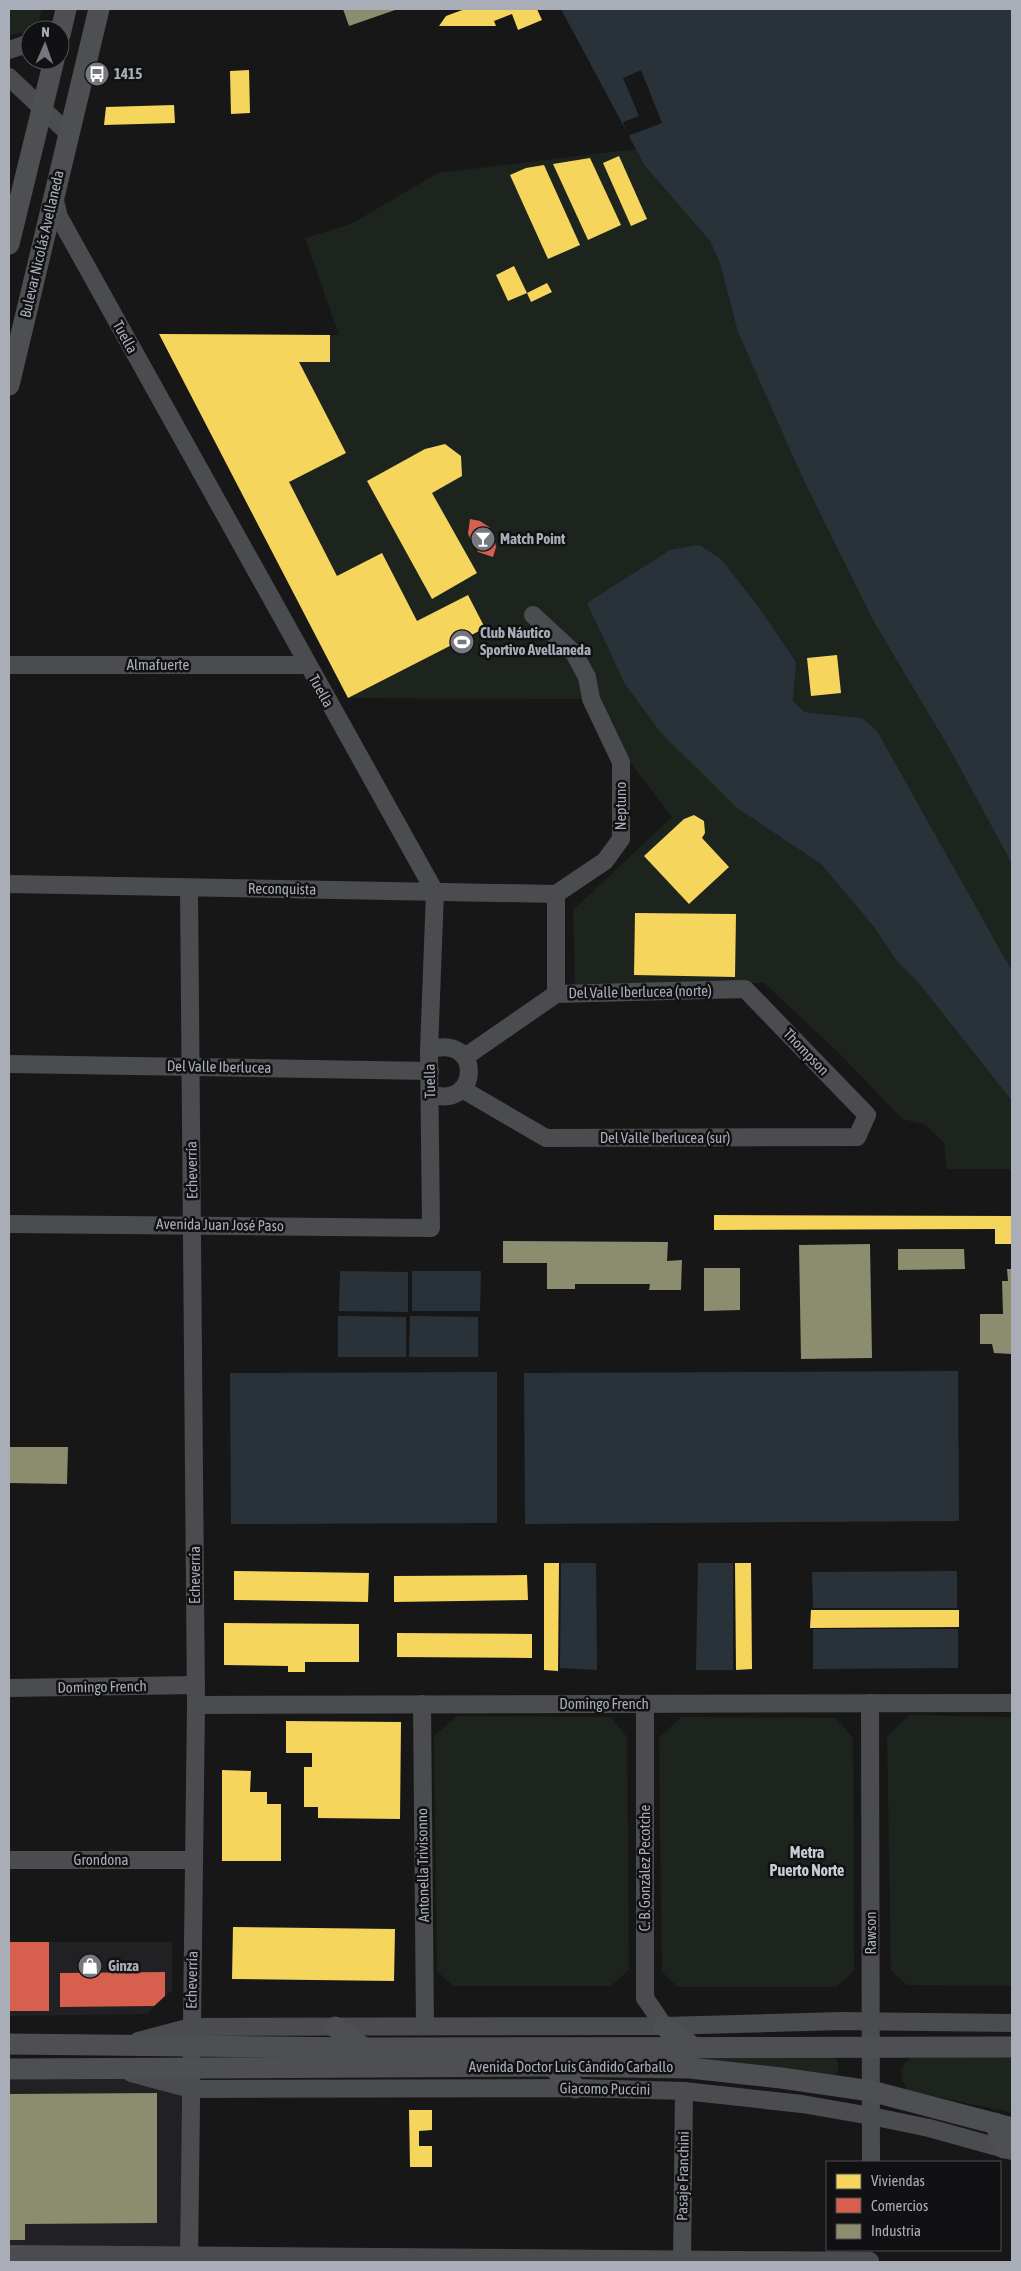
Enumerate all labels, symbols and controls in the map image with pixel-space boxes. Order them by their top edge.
north arrow [20,20,70,70]
text: N [41,24,50,40]
bus stop icon: 1415 [84,61,110,87]
place label: 1415 [114,65,142,82]
street label: Bulevar Nicolás Avellaneda [16,169,67,319]
street label: Tuella [110,317,141,356]
bar icon: Match Point [470,526,496,552]
place label: Match Point [500,530,566,547]
place label: Club Náutico Sportivo Avellaneda [480,624,591,658]
sports icon: Club Náutico Sportivo Avellaneda [449,629,475,655]
street label: Almafuerte [127,656,189,673]
street label: Tuella [306,671,337,710]
street label: Neptuno [612,782,629,830]
street label: Reconquista [248,879,316,898]
street label: Del Valle Iberlucea (norte) [568,982,712,1001]
street label: Thompson [780,1025,833,1078]
street label: Del Valle Iberlucea [167,1057,271,1076]
street label: Tuella [421,1063,438,1099]
street label: Del Valle Iberlucea (sur) [600,1129,730,1146]
street label: Echeverría [182,1141,201,1199]
street label: Avenida Juan José Paso [156,1215,284,1234]
street label: Echeverría [186,1546,203,1604]
street label: Domingo French [57,1677,147,1696]
street label: Domingo French [559,1695,649,1712]
street label: C. B. González Pecotche [636,1805,653,1931]
street label: Antonella Trivisonno [413,1808,432,1922]
district label: Metra Puerto Norte [770,1843,844,1879]
street label: Grondona [73,1851,129,1868]
street label: Rawson [862,1911,879,1955]
street label: Echeverría [182,1951,201,2009]
shop icon: Ginza [77,1953,103,1979]
place label: Ginza [108,1957,139,1974]
street label: Avenida Doctor Luis Cándido Carballo [469,2058,673,2075]
street label: Giacomo Puccini [559,2079,651,2098]
street label: Pasaje Franchini [673,2131,692,2221]
legend [826,2161,1001,2251]
text: Viviendas [871,2172,925,2189]
text: Comercios [871,2197,928,2214]
text: Industria [871,2222,921,2239]

